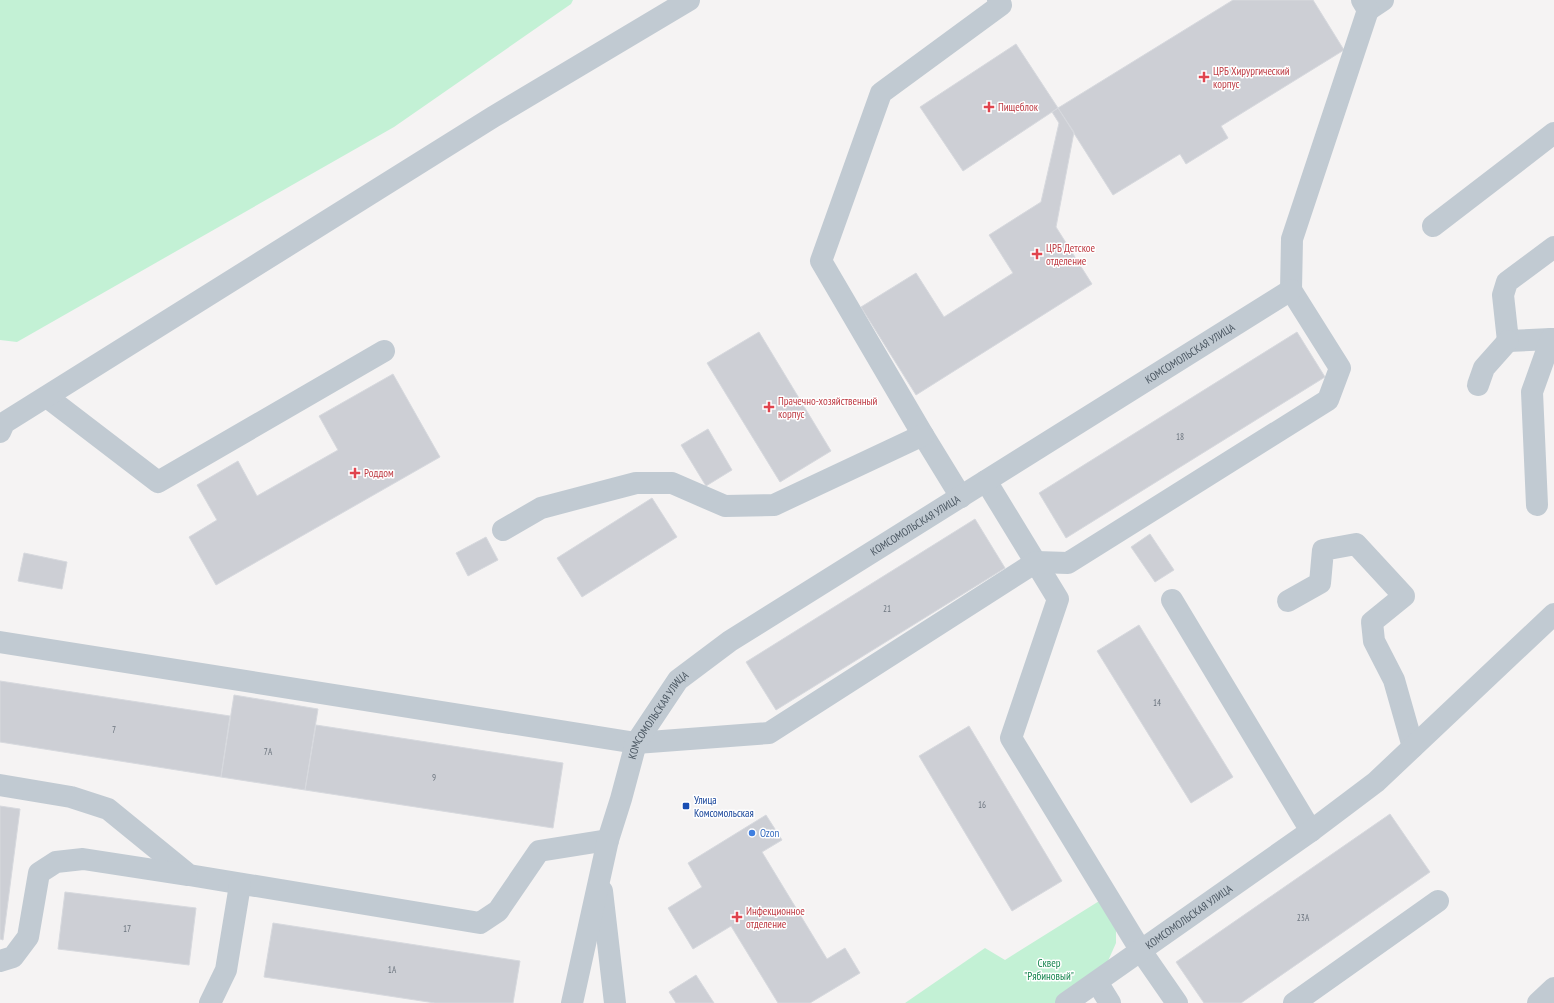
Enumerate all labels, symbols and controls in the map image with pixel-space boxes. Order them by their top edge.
place label: ЦРБ Хирургический корпус [1213,64,1290,91]
marker: ЦРБ Хирургический корпус [1198,71,1210,83]
place label: Пищеблок [998,100,1039,114]
marker: Пищеблок [983,101,995,113]
place label: ЦРБ Детское отделение [1046,241,1096,268]
marker: ЦРБ Детское отделение [1031,248,1043,260]
street label: КОМСОМОЛЬСКАЯ УЛИЦА [1142,320,1238,387]
place label: Прачечно-хозяйственный корпус [778,394,877,421]
marker: Прачечно-хозяйственный корпус [763,401,775,413]
house number: 18 [1176,431,1184,442]
place label: Роддом [364,466,394,480]
marker: Роддом [349,467,361,479]
street label: КОМСОМОЛЬСКАЯ УЛИЦА [868,491,963,558]
house number: 21 [883,603,891,614]
street label: КОМСОМОЛЬСКАЯ УЛИЦА [625,667,692,761]
house number: 14 [1153,697,1161,708]
house number: 7 [112,724,116,735]
house number: 7А [264,746,273,757]
house number: 9 [432,772,436,783]
place label: Улица Комсомольская [694,793,754,820]
house number: 16 [978,799,986,810]
marker: Улица Комсомольская [681,801,691,811]
place label: Ozon [760,826,779,840]
marker: Ozon [747,828,757,838]
street label: КОМСОМОЛЬСКАЯ УЛИЦА [1143,881,1236,952]
place label: Инфекционное отделение [746,904,805,931]
marker: Инфекционное отделение [731,911,743,923]
house number: 23А [1297,912,1310,923]
house number: 17 [123,923,131,934]
park label: Сквер "Рябиновый" [1024,956,1074,983]
house number: 1А [388,964,397,975]

